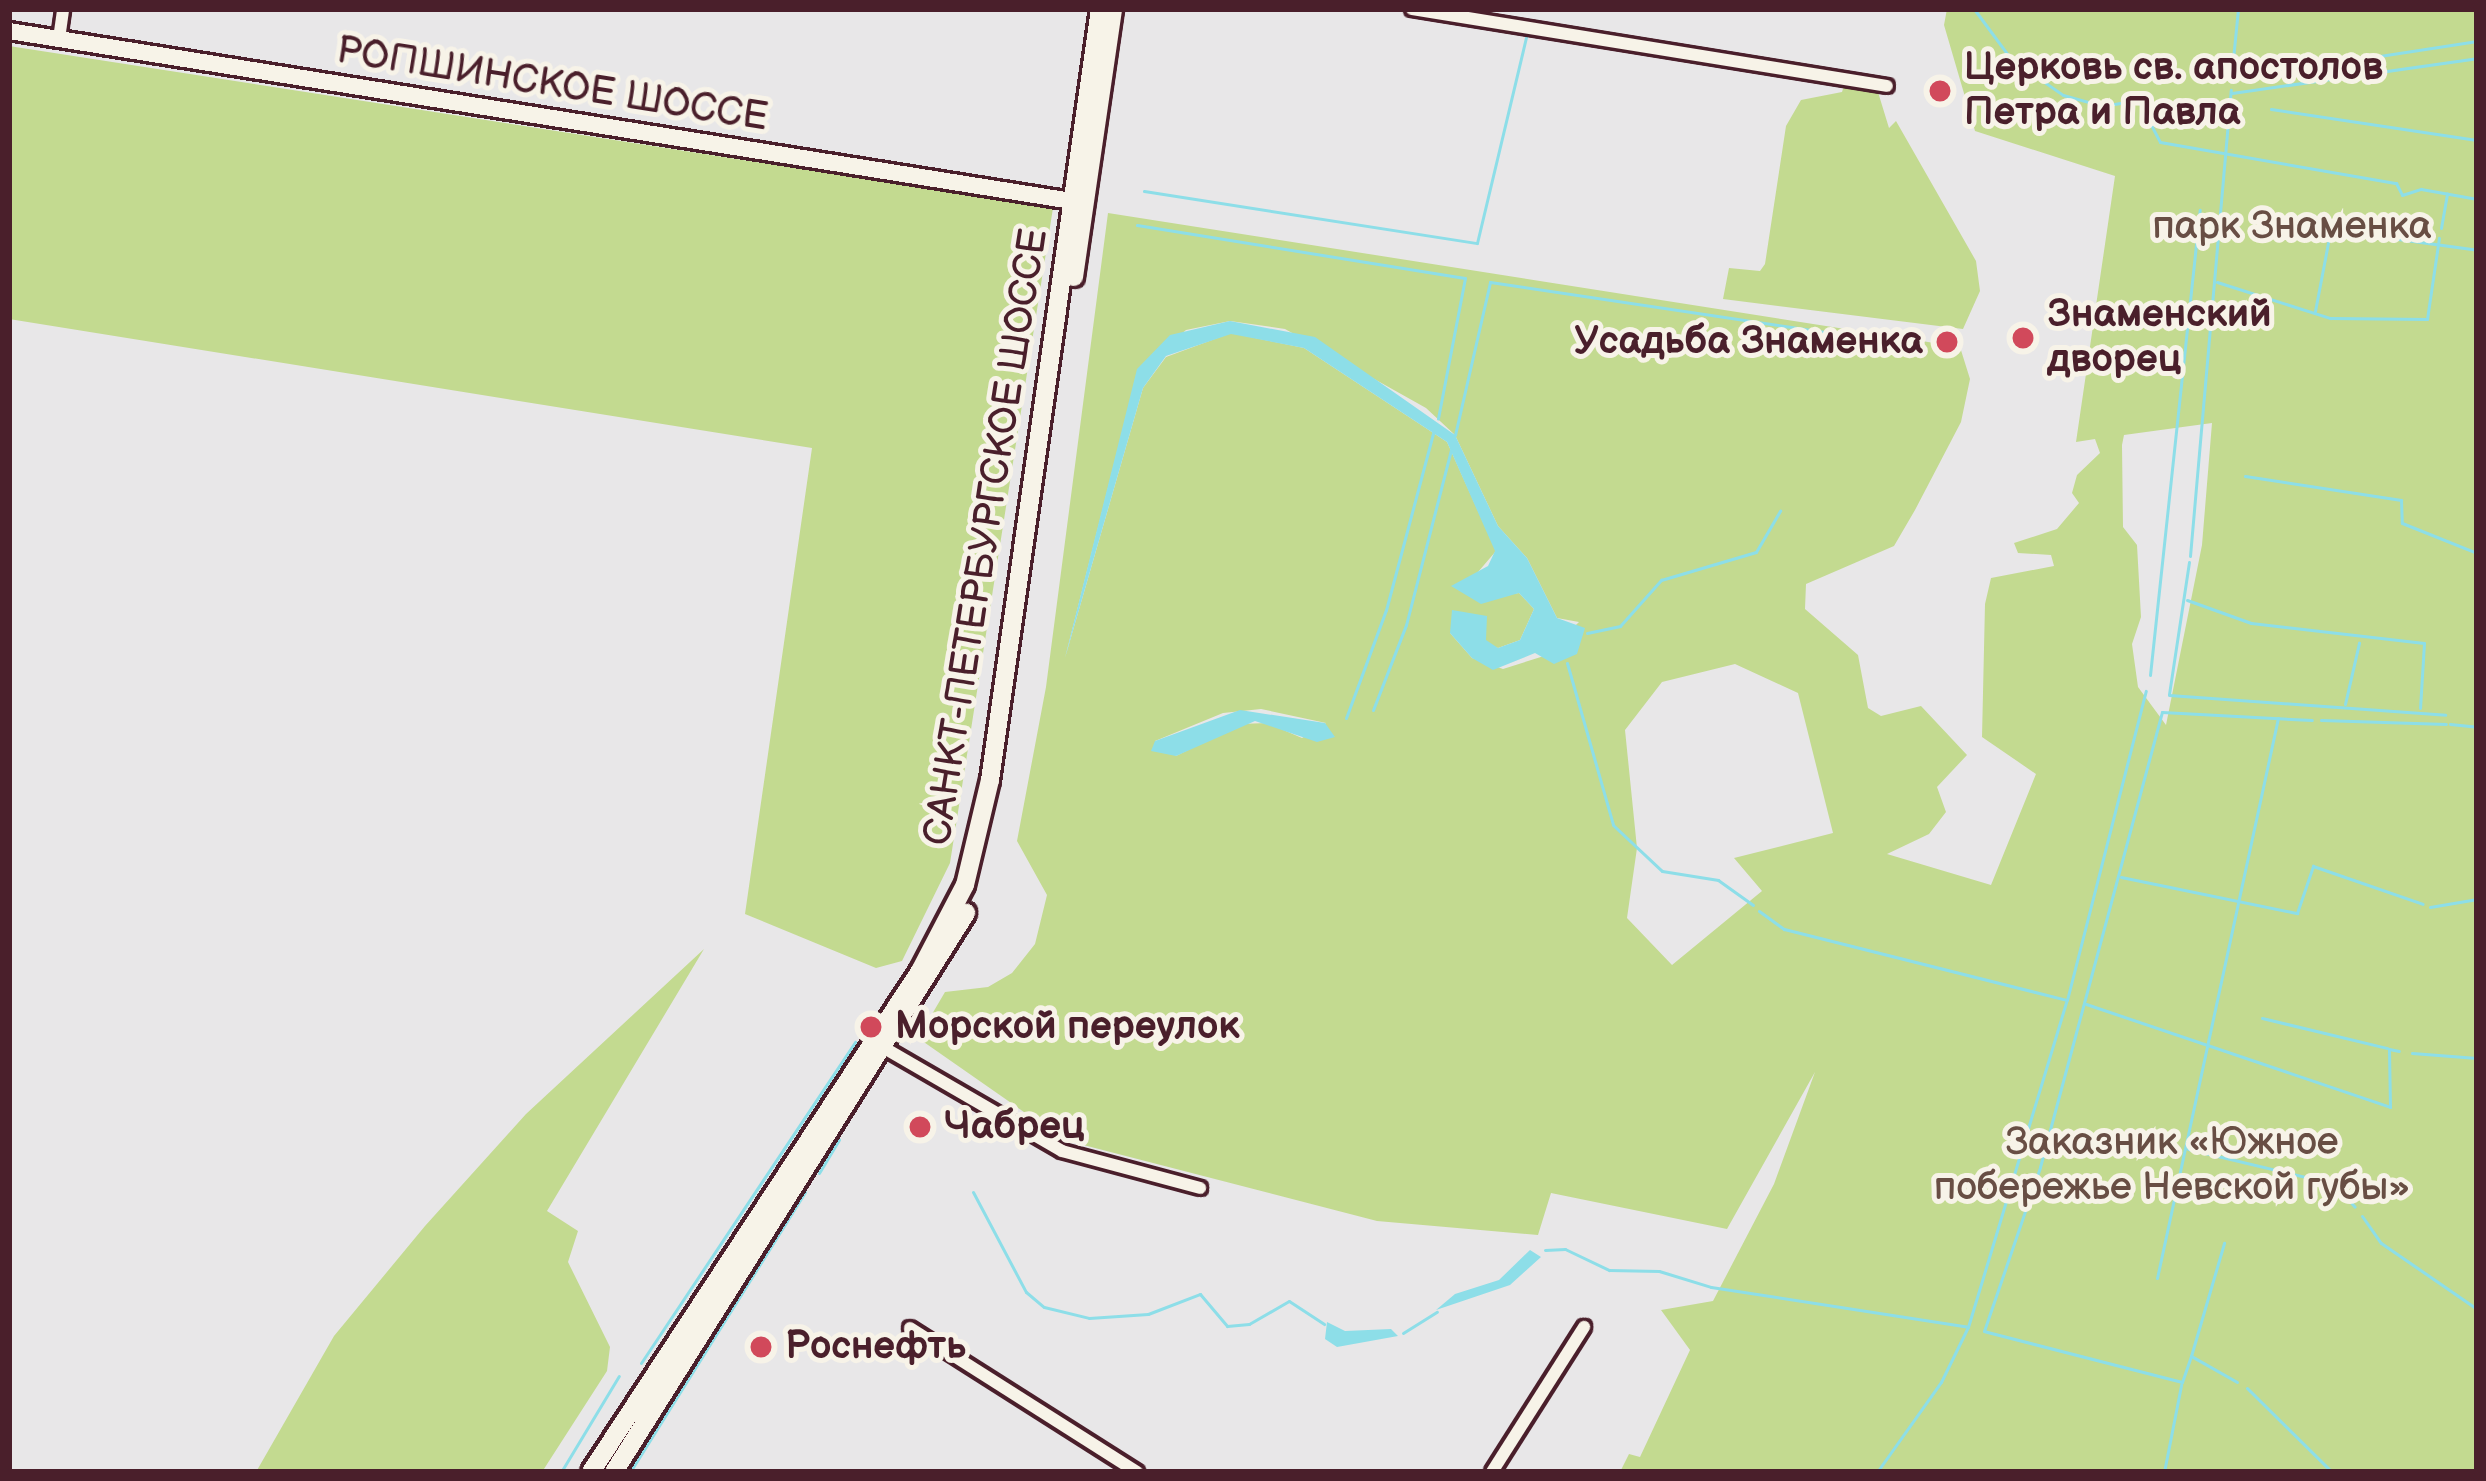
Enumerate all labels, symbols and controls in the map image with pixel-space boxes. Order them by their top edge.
street label: РОПШИНСКОЕ ШОССЕ [333,28,771,142]
place label: Церковь св. апостолов Петра и Павла [1964,46,2383,137]
marker: Церковь св. апостолов Петра и Павла [1927,78,1953,104]
park label: парк Знаменка [2152,204,2432,250]
street label: САНКТ-ПЕТЕРБУРГСКОЕ ШОССЕ [915,225,1059,849]
place label: Знаменский дворец [2047,293,2272,384]
place label: Усадьба Знаменка [1574,319,1923,365]
marker: Знаменский дворец [2010,325,2036,351]
marker: Усадьба Знаменка [1934,329,1960,355]
place label: Морской переулок [895,1004,1239,1050]
marker: Морской переулок [858,1014,884,1040]
place label: Чабрец [944,1104,1085,1150]
marker: Чабрец [907,1114,933,1140]
park label: Заказник «Южное побережье Невской губы» [1934,1121,2410,1212]
place label: Роснефть [785,1324,966,1370]
marker: Роснефть [748,1334,774,1360]

